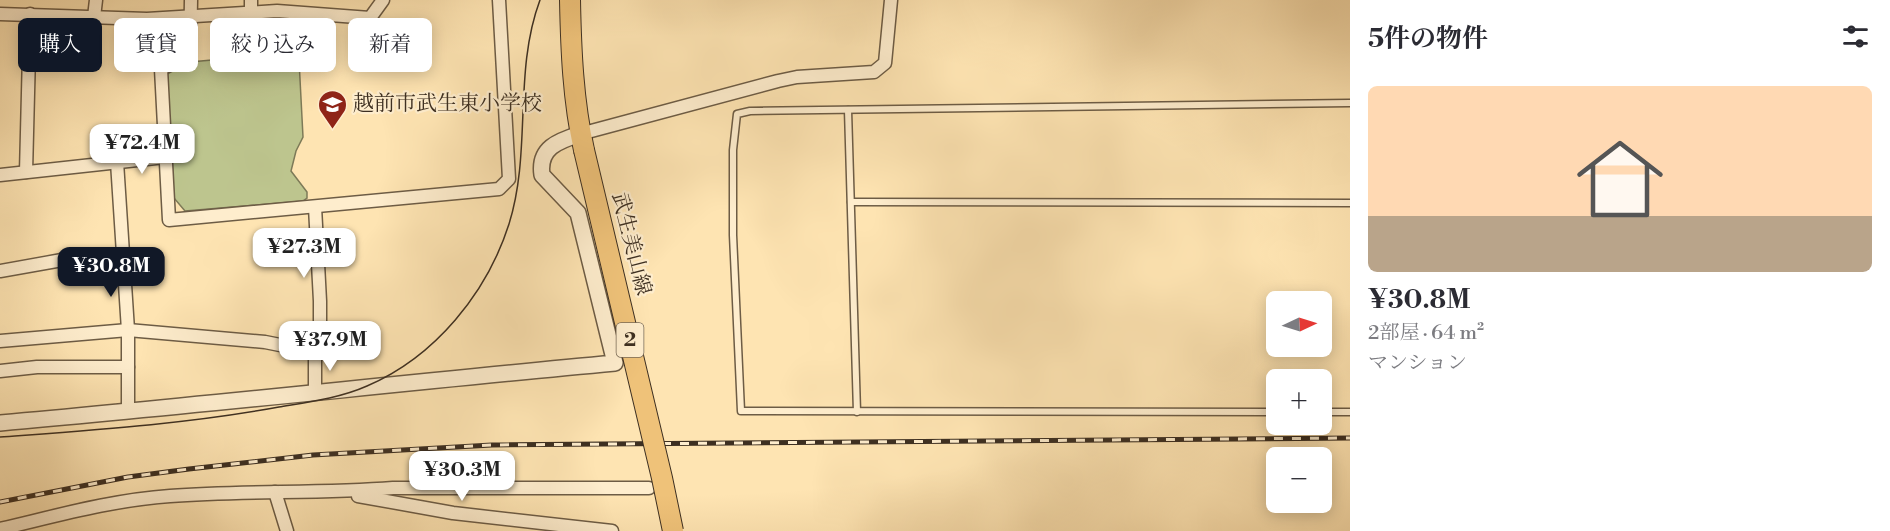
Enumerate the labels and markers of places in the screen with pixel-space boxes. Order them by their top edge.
school or university icon: 越前市武生東小学校 [316,88,348,130]
place label: 越前市武生東小学校 [353,91,542,117]
pin: ¥72.4M [93,124,191,175]
pin: ¥27.3M [255,228,353,279]
pin: ¥30.8M [62,247,160,298]
pin: ¥37.9M [281,321,379,372]
pin: ¥30.3M [413,451,511,502]

